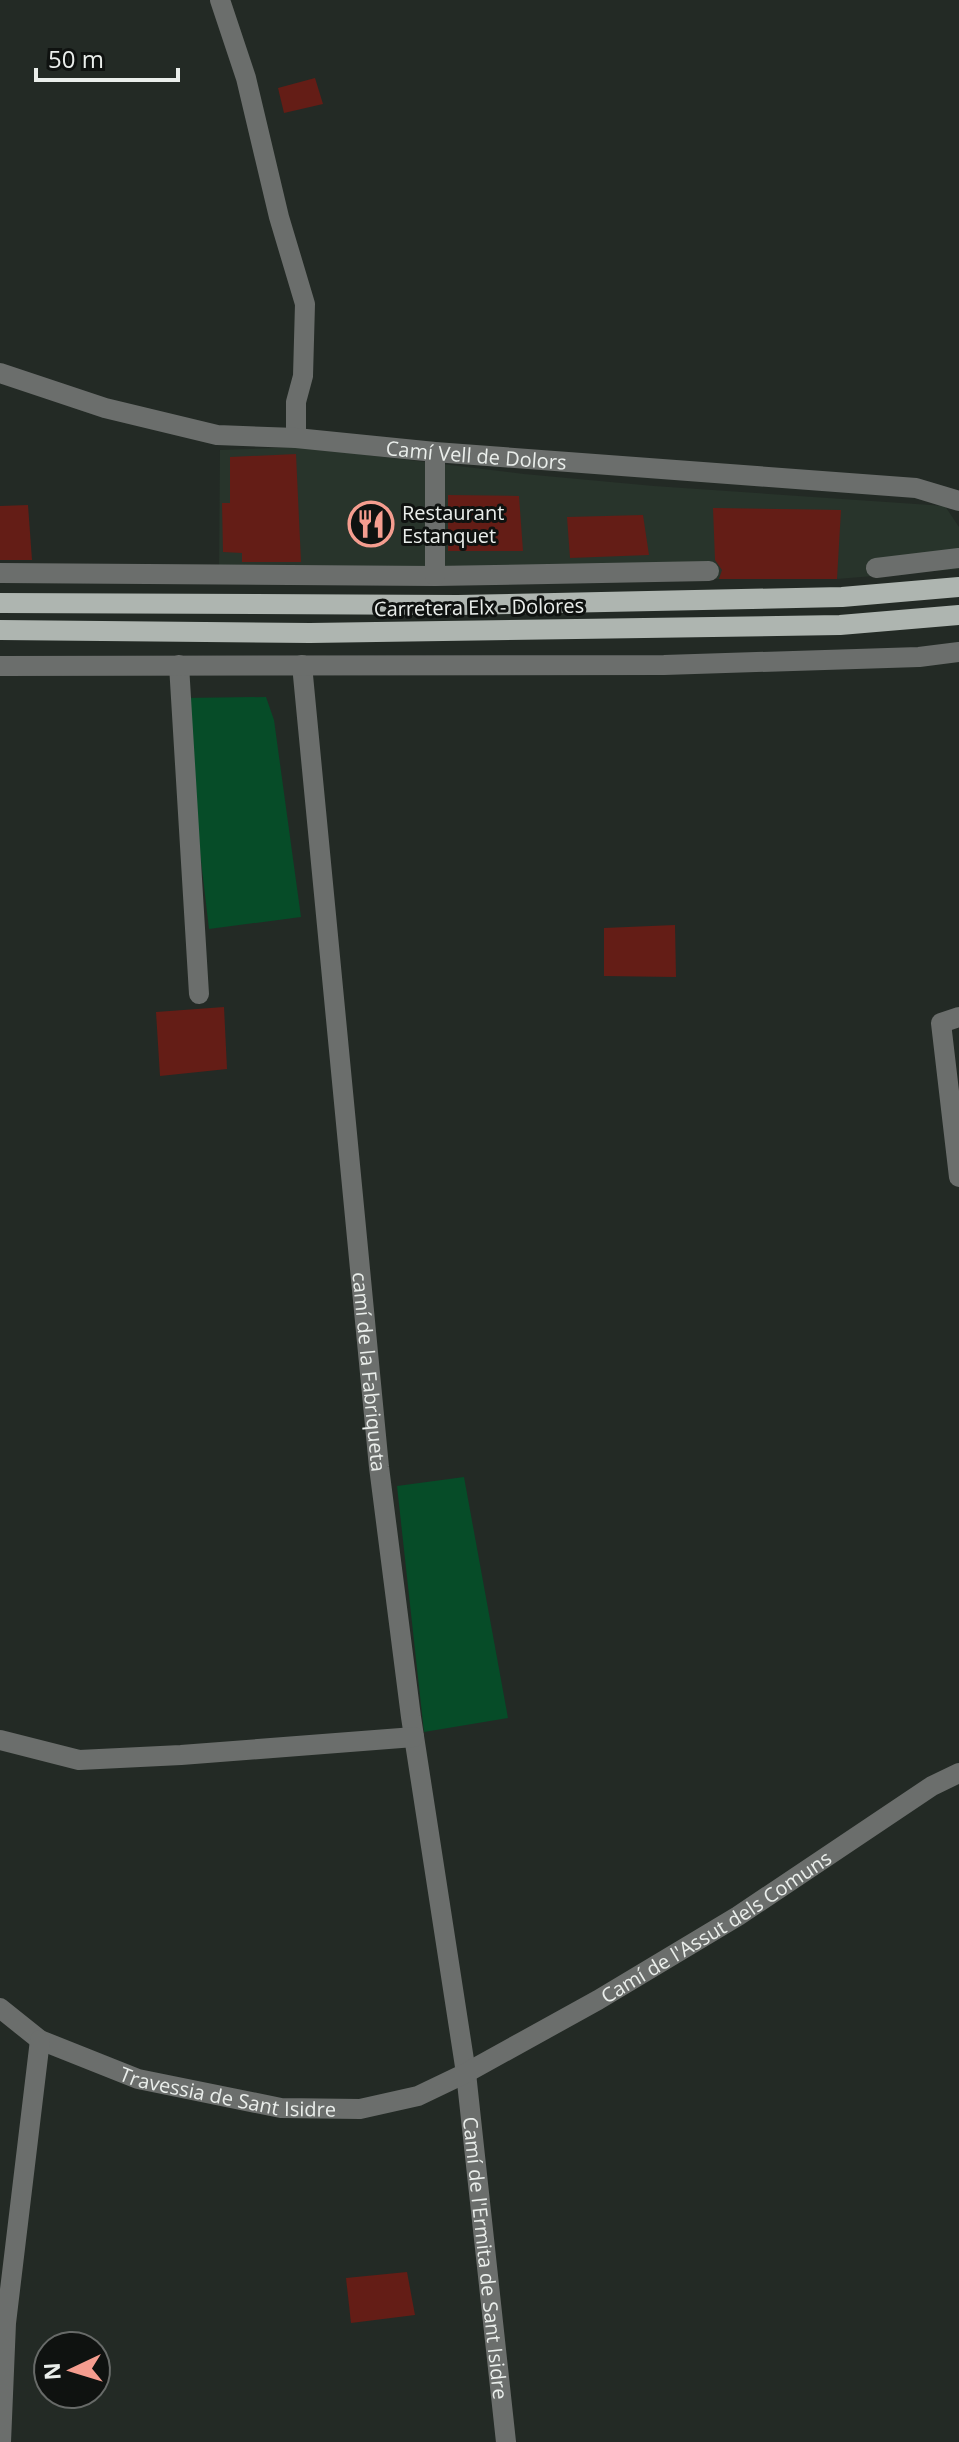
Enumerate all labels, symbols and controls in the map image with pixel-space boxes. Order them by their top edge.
scale bar [36,32,178,82]
text: 50 m [48,42,104,75]
street label: Camí Vell de Dolors [385,434,568,475]
place label: Restaurant Estanquet [402,499,504,549]
restaurant icon: Restaurant Estanquet [347,500,395,548]
street label: Carretera Elx - Dolores [374,592,584,622]
street label: camí de la Fabriqueta [347,1271,393,1473]
street label: Camí de l'Assut dels Comuns [595,1844,836,2009]
street label: Travessia de Sant Isidre [116,2060,336,2122]
street label: Camí de l'Ermita de Sant Isidre [457,2115,515,2401]
north arrow [32,2330,112,2410]
text: N [35,2361,67,2381]

